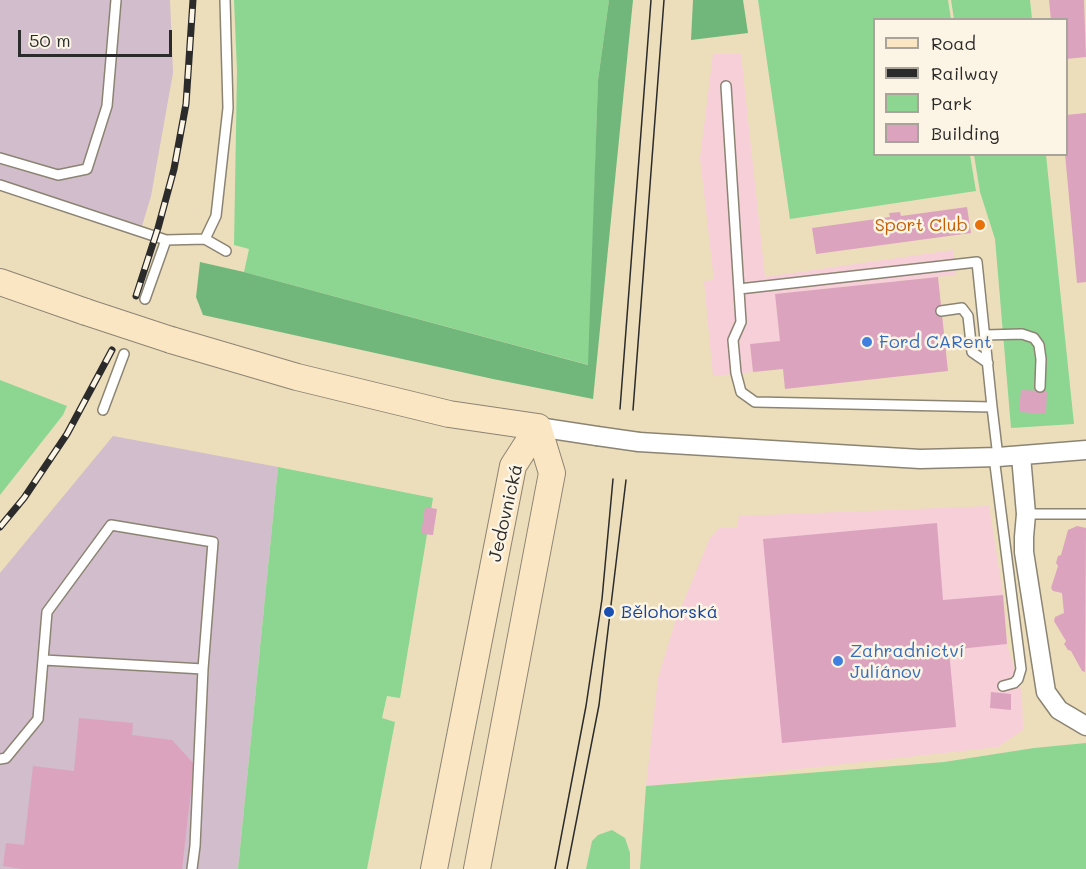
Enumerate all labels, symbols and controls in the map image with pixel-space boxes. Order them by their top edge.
scale bar [21,18,176,56]
legend [873,18,1068,156]
text: 50 m [29,28,71,52]
text: Road [931,31,976,55]
text: Railway [931,61,998,85]
text: Park [931,91,972,115]
text: Building [931,121,999,145]
place label: Sport Club [875,214,968,236]
marker: Sport Club [973,218,987,232]
place label: Ford CARent [879,331,992,353]
marker: Ford CARent [860,335,874,349]
street label: Jedovnická [484,462,528,564]
place label: Bělohorská [621,601,718,623]
marker: Bělohorská [602,605,616,619]
place label: Zahradnictví Julíánov [850,640,964,682]
marker: Zahradnictví Julíánov [831,654,845,668]

